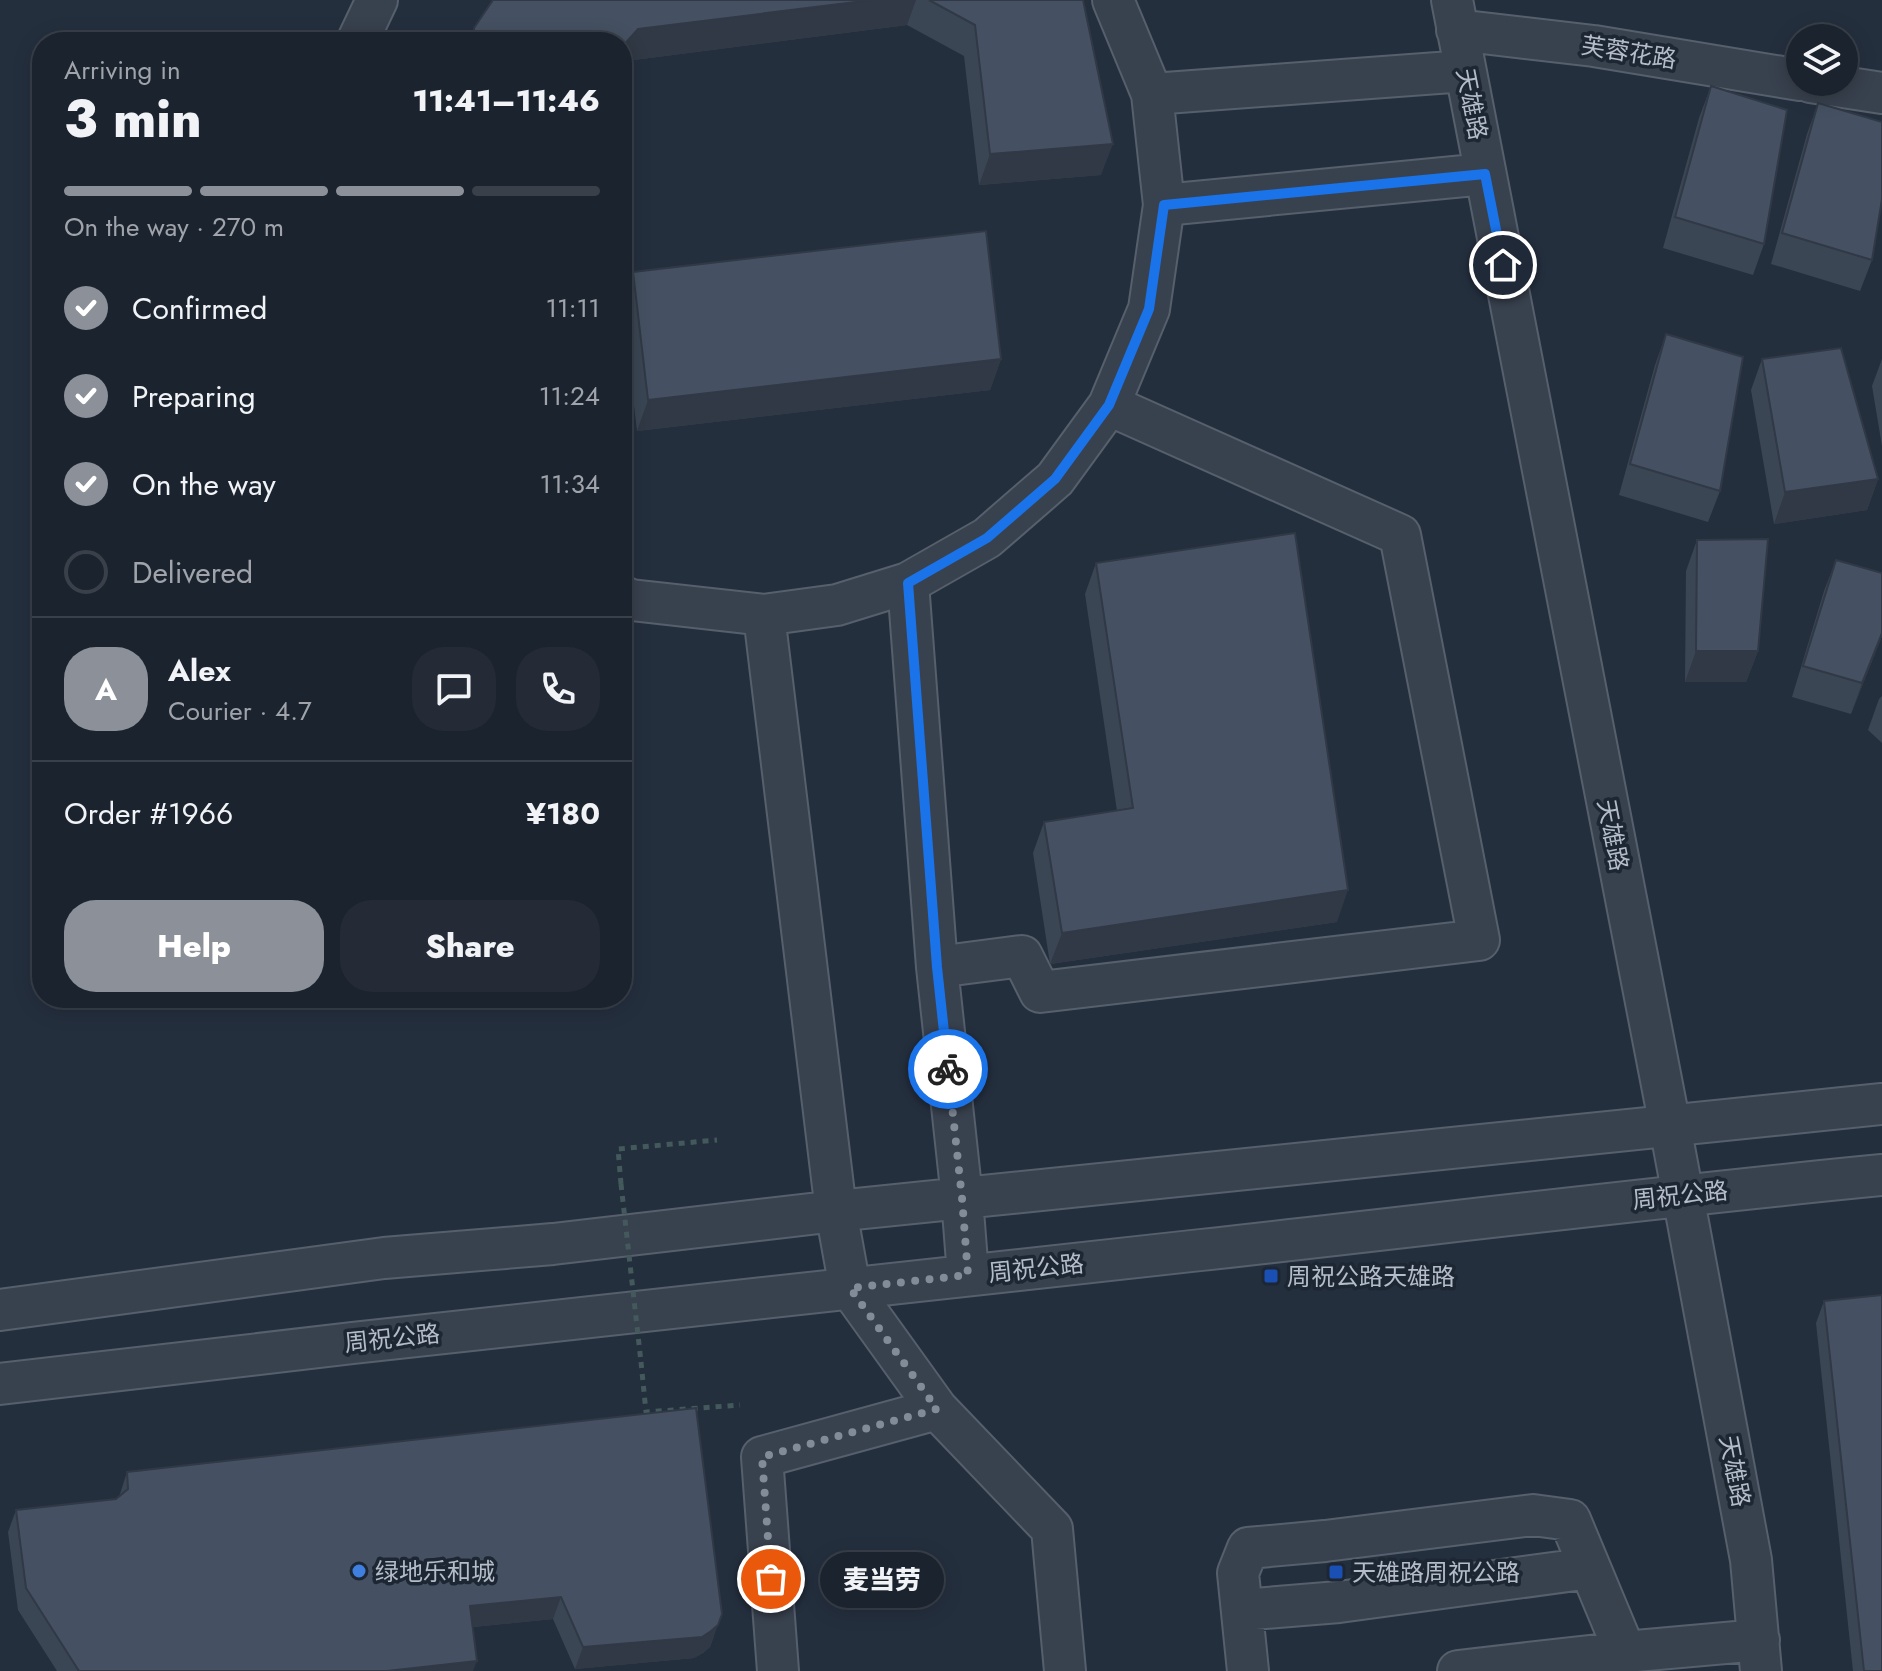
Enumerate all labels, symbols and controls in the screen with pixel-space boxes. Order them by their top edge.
map controls [1786,24,1858,96]
button: layers [1786,24,1858,96]
street label: 芙蓉花路 [1579,27,1679,77]
text: Arriving in [64,51,181,89]
street label: 天雄路 [1448,65,1496,143]
text: 11:41–11:46 [413,79,600,122]
text: 3 min [64,81,202,157]
text: On the way · 270 m [64,208,284,246]
pin [1469,231,1537,299]
icon: home [1481,243,1525,287]
icon: check [64,286,108,330]
text: Confirmed [132,287,267,330]
text: 11:11 [545,289,600,327]
icon: check [64,374,108,418]
text: Preparing [132,375,256,418]
text: 11:24 [539,377,600,415]
icon: check [64,462,108,506]
text: On the way [132,463,276,506]
text: 11:34 [539,465,600,503]
text: Delivered [132,551,253,594]
button: chat [412,647,496,731]
button: phone [516,647,600,731]
text: Alex [168,649,231,692]
text: A [95,668,117,711]
text: Courier · 4.7 [168,692,312,730]
text: Order #1966 [64,792,233,835]
text: ¥180 [526,792,600,835]
street label: 天雄路 [1589,796,1637,874]
button: Help [64,900,324,992]
button: Share [340,900,600,992]
courier [908,1029,988,1109]
icon: bike [926,1047,970,1091]
street label: 周祝公路 [1630,1173,1730,1217]
street label: 周祝公路 [986,1246,1086,1290]
place label: 周祝公路天雄路 [1287,1259,1455,1294]
marker: 周祝公路天雄路 [1262,1267,1280,1285]
street label: 周祝公路 [342,1316,442,1360]
street label: 天雄路 [1711,1432,1759,1510]
pin [737,1545,805,1613]
callout: 麦当劳 [819,1551,943,1607]
place label: 绿地乐和城 [375,1554,495,1589]
place label: 天雄路周祝公路 [1352,1555,1520,1590]
icon: bag [749,1557,793,1601]
text: 麦当劳 [843,1561,921,1599]
marker: 绿地乐和城 [350,1562,368,1580]
marker: 天雄路周祝公路 [1327,1563,1345,1581]

